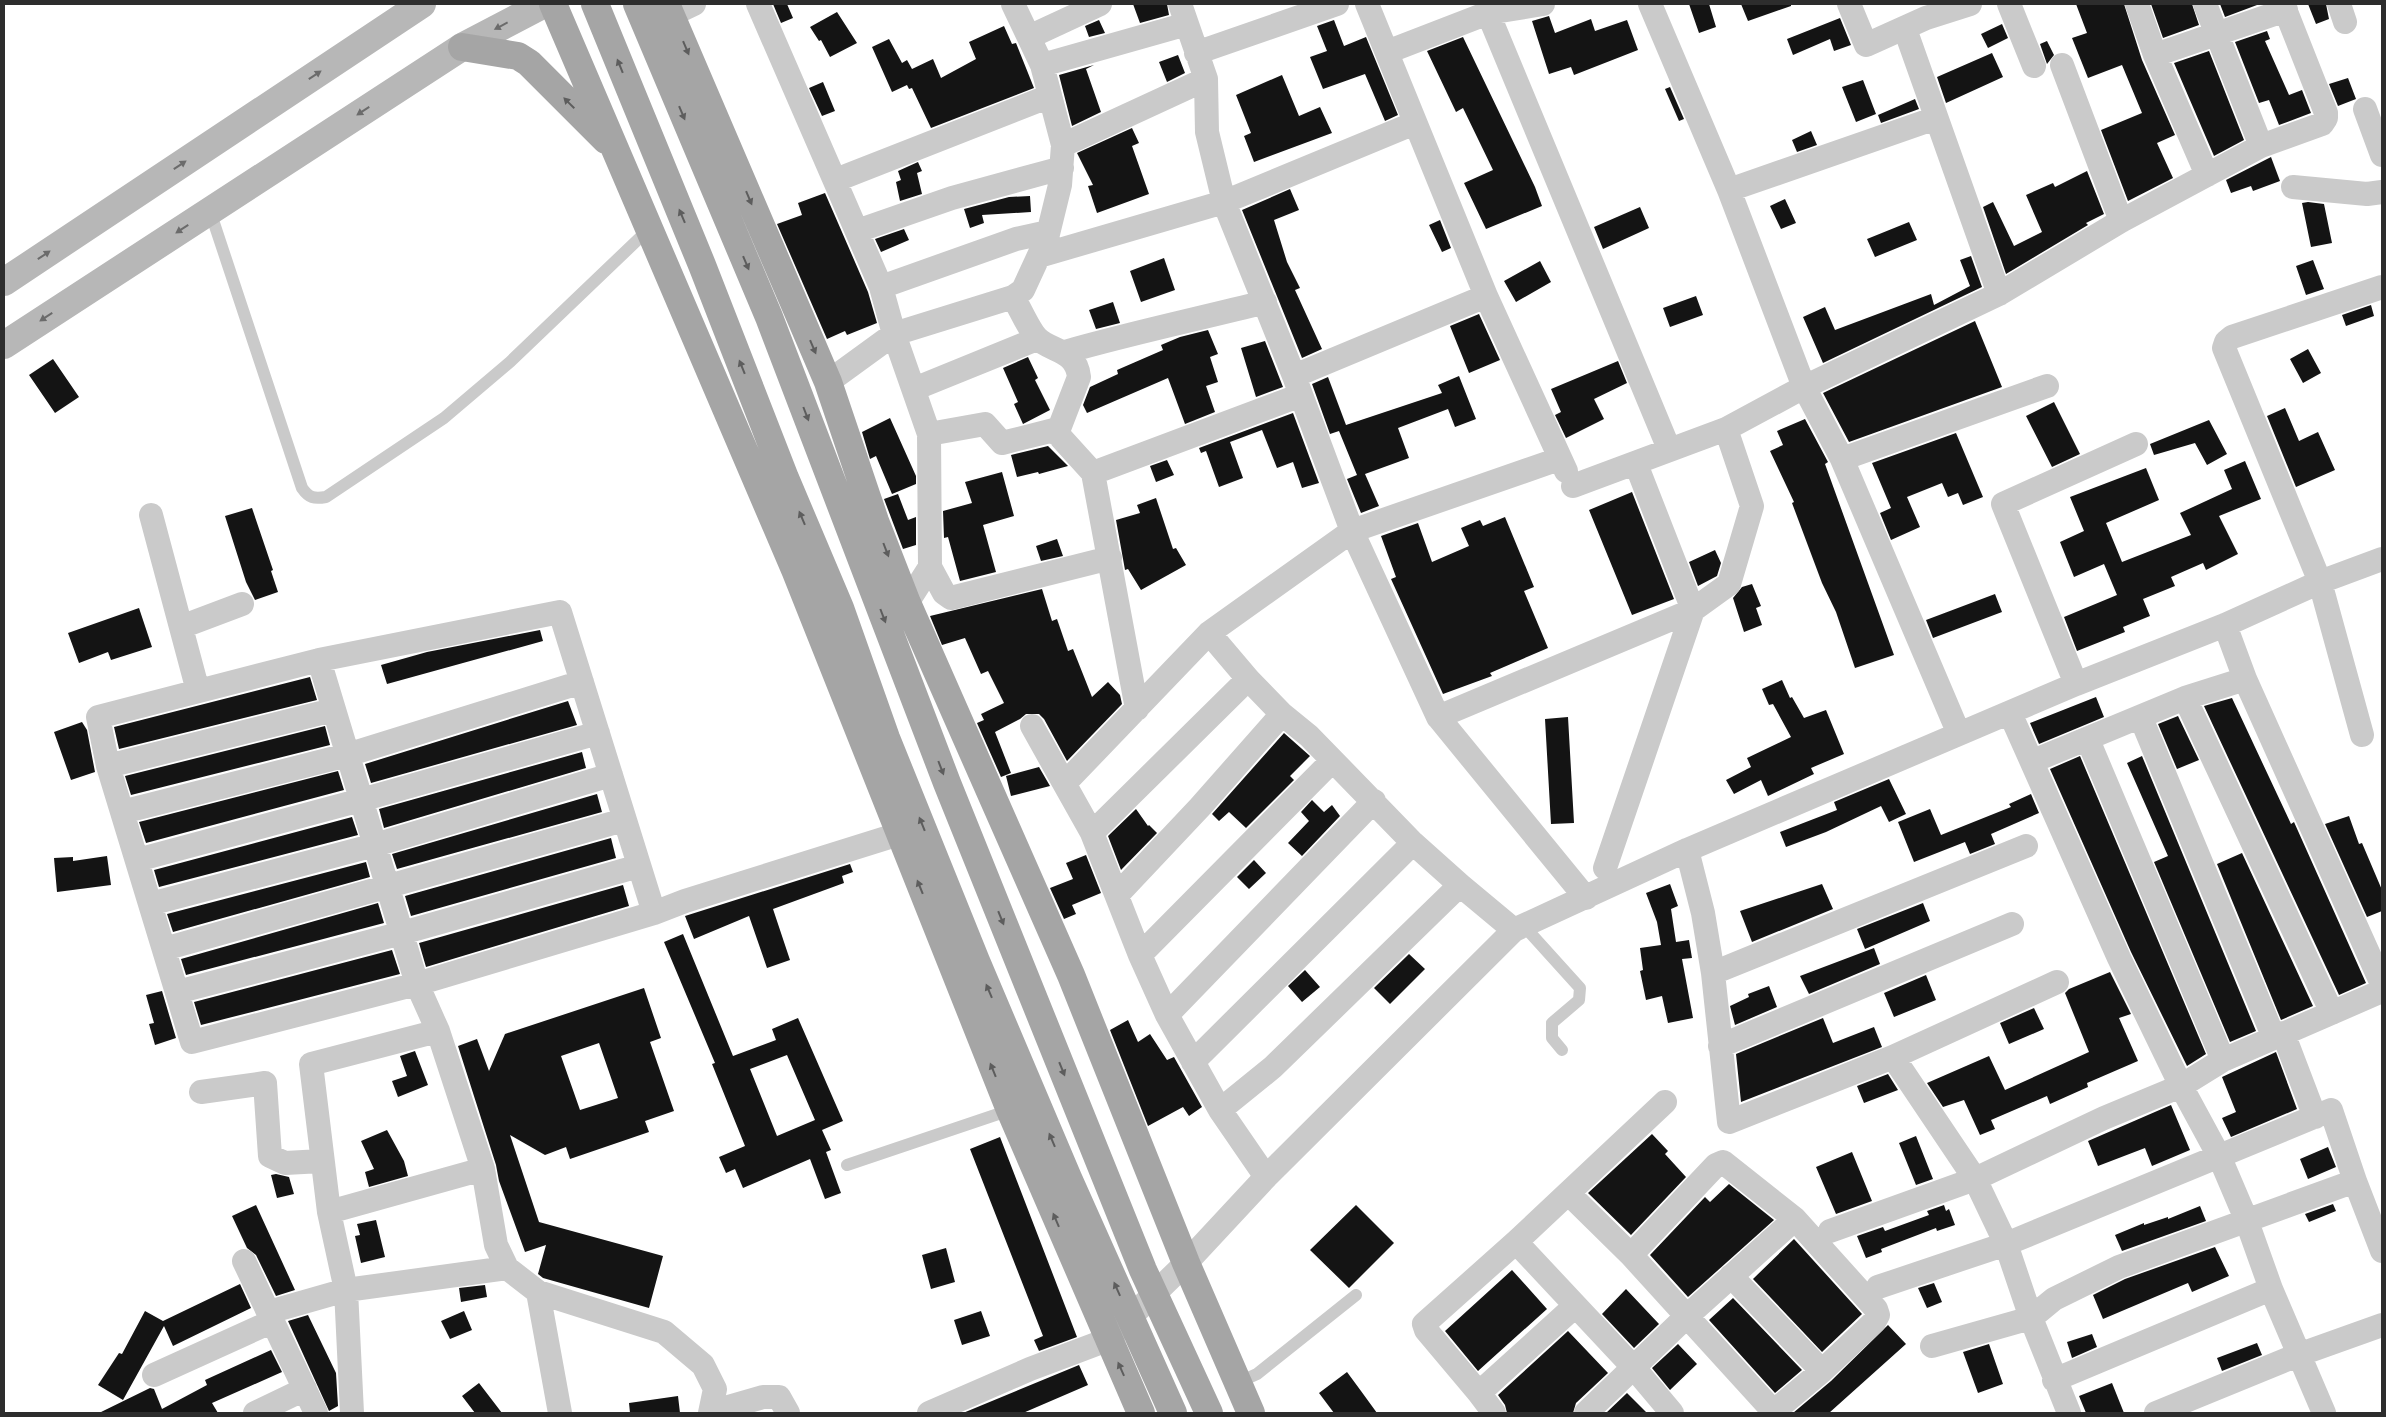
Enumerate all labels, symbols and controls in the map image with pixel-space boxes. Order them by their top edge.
one-way arrow [494,22,508,31]
one-way arrow [682,41,690,55]
one-way arrow [616,58,624,73]
one-way arrow [308,70,322,80]
one-way arrow [563,97,575,109]
one-way arrow [679,106,687,120]
one-way arrow [356,107,369,116]
one-way arrow [173,160,186,170]
one-way arrow [746,191,754,205]
one-way arrow [677,209,685,223]
one-way arrow [176,224,189,233]
one-way arrow [38,250,51,260]
one-way arrow [743,256,751,270]
one-way arrow [40,312,53,322]
one-way arrow [810,340,818,354]
one-way arrow [738,360,746,374]
one-way arrow [802,407,810,422]
one-way arrow [798,511,806,525]
one-way arrow [883,542,890,557]
one-way arrow [879,609,887,624]
one-way arrow [938,760,945,775]
one-way arrow [917,817,925,831]
one-way arrow [915,879,923,894]
one-way arrow [998,911,1006,926]
one-way arrow [985,983,993,998]
one-way arrow [1058,1062,1066,1077]
one-way arrow [989,1063,997,1077]
one-way arrow [1048,1133,1056,1147]
one-way arrow [1052,1213,1060,1227]
one-way arrow [1112,1282,1120,1296]
one-way arrow [1116,1362,1124,1376]

